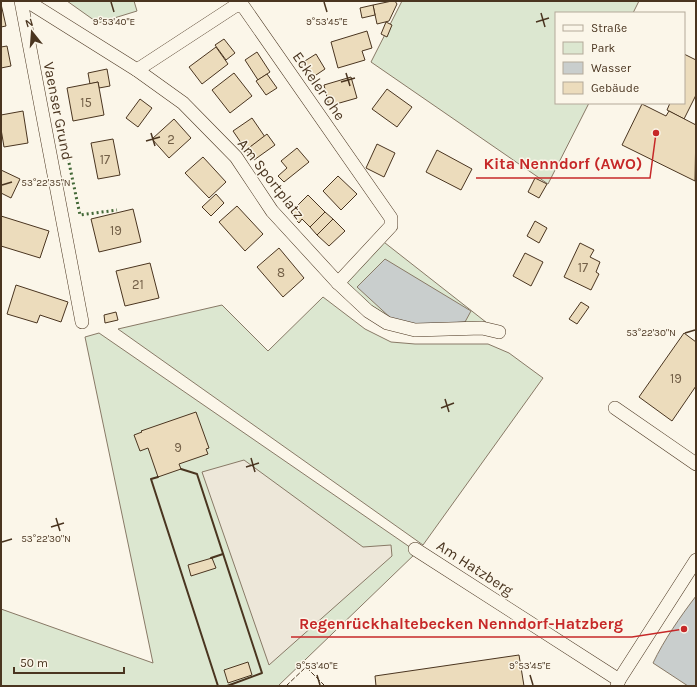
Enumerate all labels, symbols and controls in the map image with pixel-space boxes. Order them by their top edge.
north arrow [12,12,52,52]
legend [555,12,685,104]
text: N [24,16,35,30]
text: 9°53'40"E [93,16,135,28]
text: 9°53'45"E [306,16,348,28]
text: Straße [591,21,627,35]
text: Park [591,41,616,55]
street label: Eckeler Ohe [289,48,349,124]
street label: Vaenser Grund [40,60,76,162]
text: Wasser [591,61,632,75]
text: Gebäude [591,81,639,95]
house number: 15 [80,95,92,110]
house number: 2 [167,132,175,147]
street label: Am Sportplatz [234,135,308,223]
callout: Kita Nenndorf (AWO) [476,150,650,178]
house number: 17 [100,152,110,167]
text: Kita Nenndorf (AWO) [484,154,642,173]
text: 53°22'35"N [21,177,71,189]
house number: 19 [110,223,122,238]
house number: 17 [578,260,588,275]
house number: 8 [277,265,285,280]
house number: 21 [132,277,144,292]
text: 53°22'30"N [626,327,676,339]
house number: 19 [670,371,682,386]
house number: 9 [174,440,182,455]
text: 53°22'30"N [21,533,71,545]
street label: Am Hatzberg [433,537,517,600]
callout: Regenrückhaltebecken Nenndorf-Hatzberg [291,609,632,637]
text: Regenrückhaltebecken Nenndorf-Hatzberg [299,614,623,633]
scale bar [14,649,124,675]
text: 50 m [20,656,48,670]
text: 9°53'40"E [296,660,338,672]
text: 9°53'45"E [509,660,551,672]

